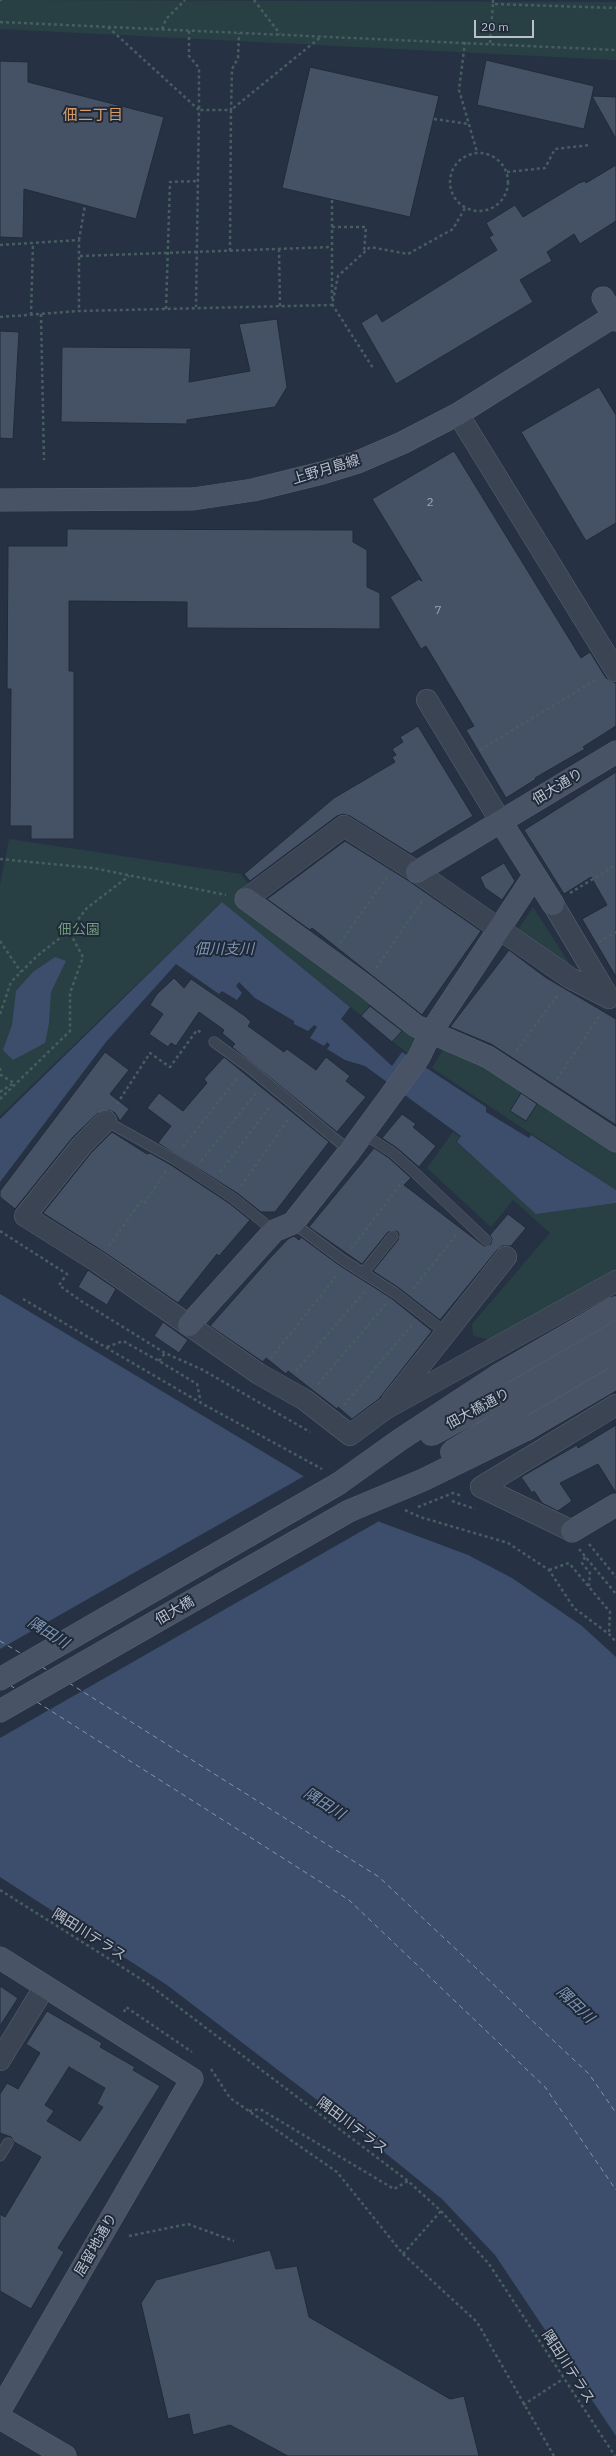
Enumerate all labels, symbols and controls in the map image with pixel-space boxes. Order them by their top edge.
scale bar [476,12,536,38]
text: 20 m [481,19,509,34]
district label: 佃二丁目 [63,107,123,125]
street label: 上野月島線 [290,452,362,488]
house number: 2 [426,496,434,510]
house number: 7 [434,604,442,618]
street label: 佃大通り [530,765,586,809]
park label: 佃公園 [58,922,100,938]
water label: 佃川支川 [194,941,254,959]
street label: 佃大橋通り [443,1385,513,1433]
street label: 佃大橋 [153,1593,197,1629]
water label: 隅田川 [24,1613,72,1653]
water label: 隅田川 [300,1784,348,1824]
street label: 隅田川テラス [49,1906,129,1964]
water label: 隅田川 [553,1983,597,2027]
street label: 隅田川テラス [313,2094,391,2158]
street label: 居留地通り [71,2210,121,2280]
street label: 隅田川テラス [538,2327,598,2407]

